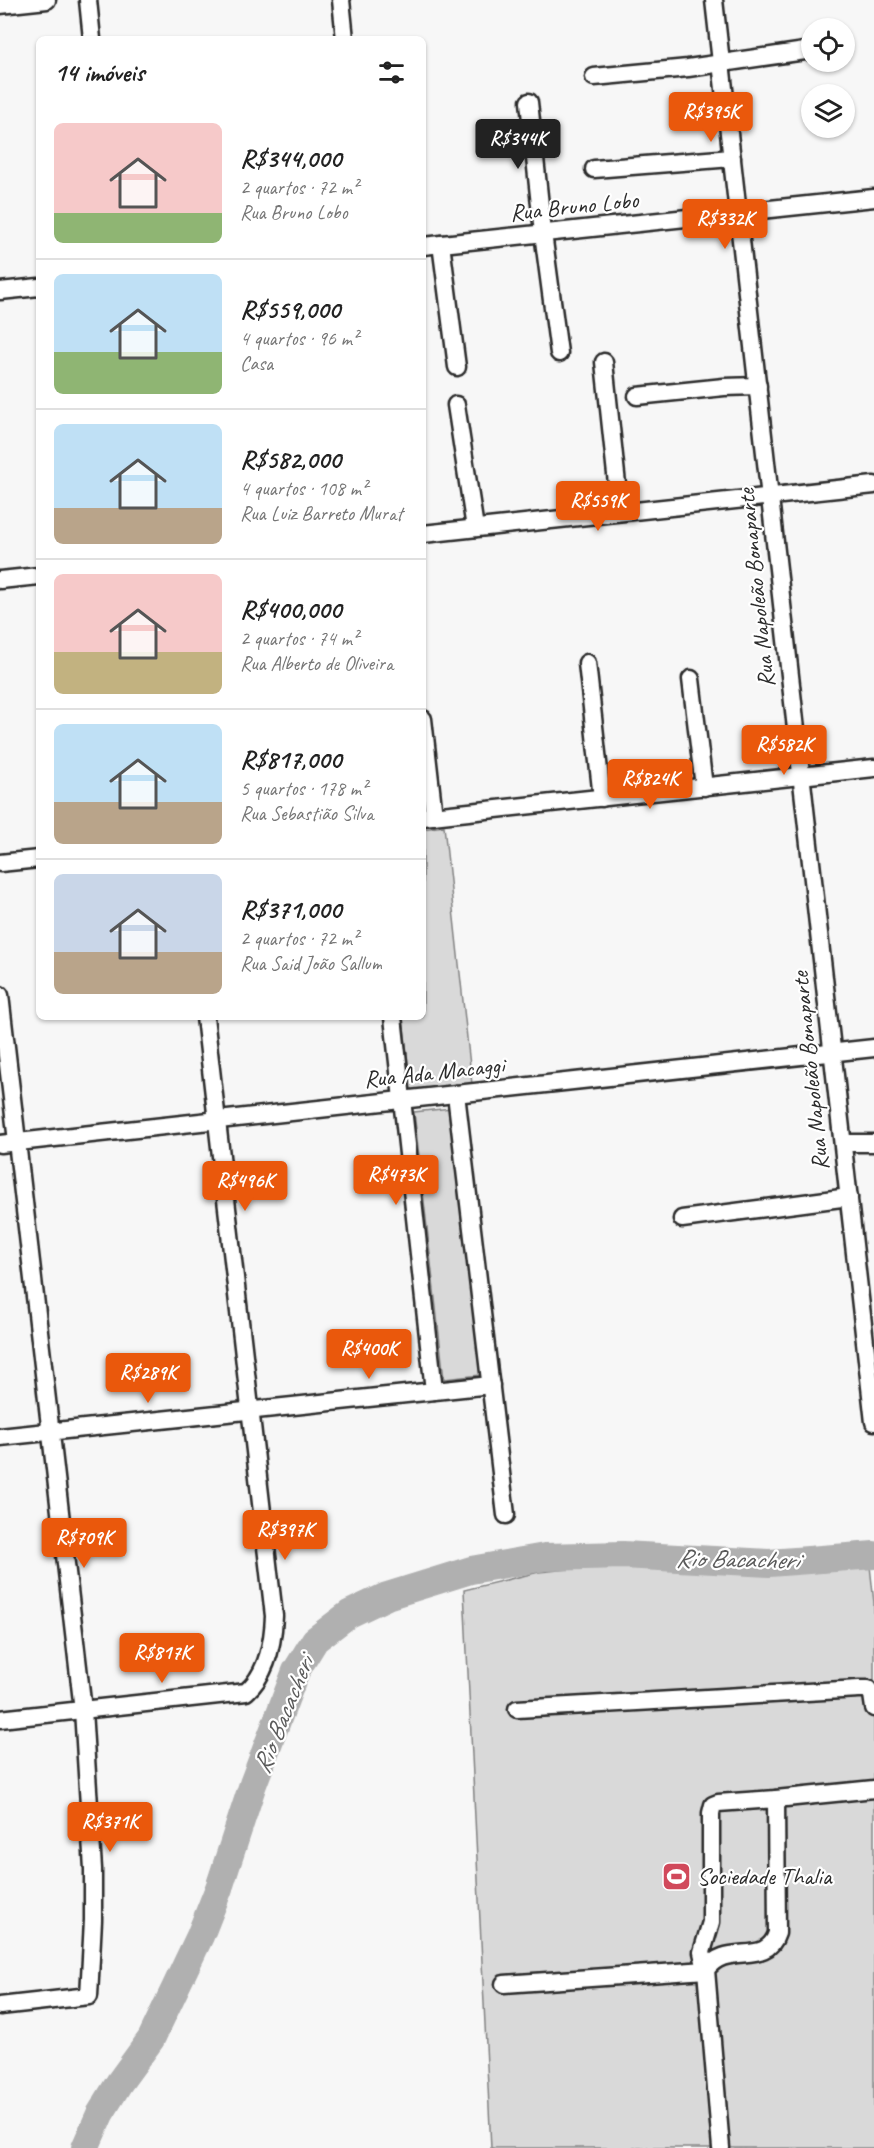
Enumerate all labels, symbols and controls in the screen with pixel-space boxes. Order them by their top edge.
map controls [801,18,855,138]
button: locate [801,18,855,72]
text: 14 imóveis [54,56,144,89]
icon: filters [375,56,408,89]
button: layers [801,84,855,138]
pin: R$395K [662,92,760,143]
text: R$395K [683,99,739,124]
pin: R$344K [469,119,567,170]
text: R$344K [489,126,547,151]
text: R$344,000 [240,142,341,175]
icon: home [102,147,174,219]
text: 2 quartos · 72 m² [240,175,358,200]
street label: Rua Bruno Lobo [508,184,641,228]
pin: R$332K [676,199,774,250]
text: Rua Bruno Lobo [240,200,347,225]
text: R$332K [696,206,754,231]
text: R$559,000 [240,293,340,326]
icon: home [102,298,174,370]
text: 4 quartos · 96 m² [240,326,358,351]
text: Casa [240,351,273,376]
text: R$582,000 [240,443,341,476]
icon: home [102,448,174,520]
text: 4 quartos · 108 m² [240,476,367,501]
pin: R$559K [549,481,647,532]
street label: Rua Napoleão Bonaparte [730,485,781,689]
text: R$559K [570,488,626,513]
text: Rua Luiz Barreto Murat [240,501,403,526]
text: R$400,000 [240,593,341,626]
icon: home [102,598,174,670]
text: 2 quartos · 74 m² [240,626,358,651]
text: Rua Alberto de Oliveira [240,651,393,676]
pin: R$582K [735,725,833,776]
text: R$582K [756,732,812,757]
text: R$817,000 [240,743,341,776]
icon: home [102,748,174,820]
pin: R$824K [601,759,699,810]
text: R$824K [621,766,679,791]
text: 5 quartos · 178 m² [240,776,367,801]
text: Rua Sebastião Silva [240,801,373,826]
text: R$371,000 [240,893,341,926]
icon: home [102,898,174,970]
text: 2 quartos · 72 m² [240,926,358,951]
text: Rua Said João Sallum [240,951,382,976]
street label: Rua Napoleão Bonaparte [784,968,835,1172]
street label: Rua Ada Macaggi [362,1049,509,1094]
pin: R$473K [347,1155,445,1206]
pin: R$496K [196,1161,294,1212]
text: R$473K [368,1162,424,1187]
text: R$496K [216,1168,274,1193]
pin: R$400K [320,1329,418,1380]
text: R$400K [340,1336,398,1361]
pin: R$289K [99,1353,197,1404]
text: R$289K [120,1360,176,1385]
pin: R$397K [236,1510,334,1561]
text: R$397K [257,1517,313,1542]
pin: R$709K [35,1518,133,1569]
text: R$709K [56,1525,112,1550]
water label: Rio Bacacheri [675,1541,805,1577]
pin: R$817K [113,1633,211,1684]
text: R$817K [134,1640,190,1665]
water label: Rio Bacacheri [245,1646,324,1778]
pin: R$371K [61,1802,159,1853]
text: R$371K [82,1809,138,1834]
sports icon: Sociedade Thalia [660,1860,692,1892]
place label: Sociedade Thalia [697,1861,833,1891]

